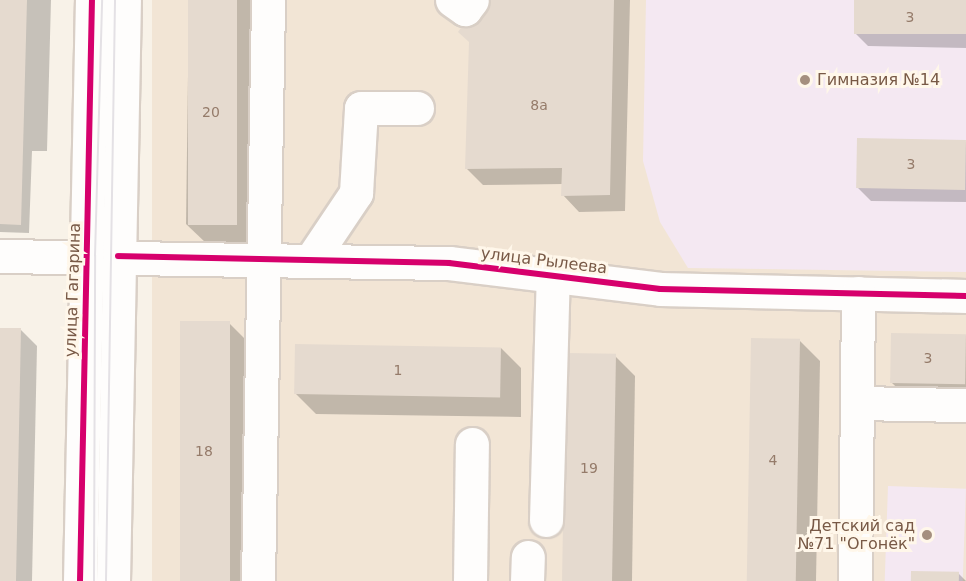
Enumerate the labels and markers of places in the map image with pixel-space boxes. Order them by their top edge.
place label: Гимназия №14 [817,70,940,90]
marker: Гимназия №14 [798,73,812,87]
place label: Детский сад №71 "Огонёк" [797,516,915,554]
marker: Детский сад №71 "Огонёк" [920,528,934,542]

